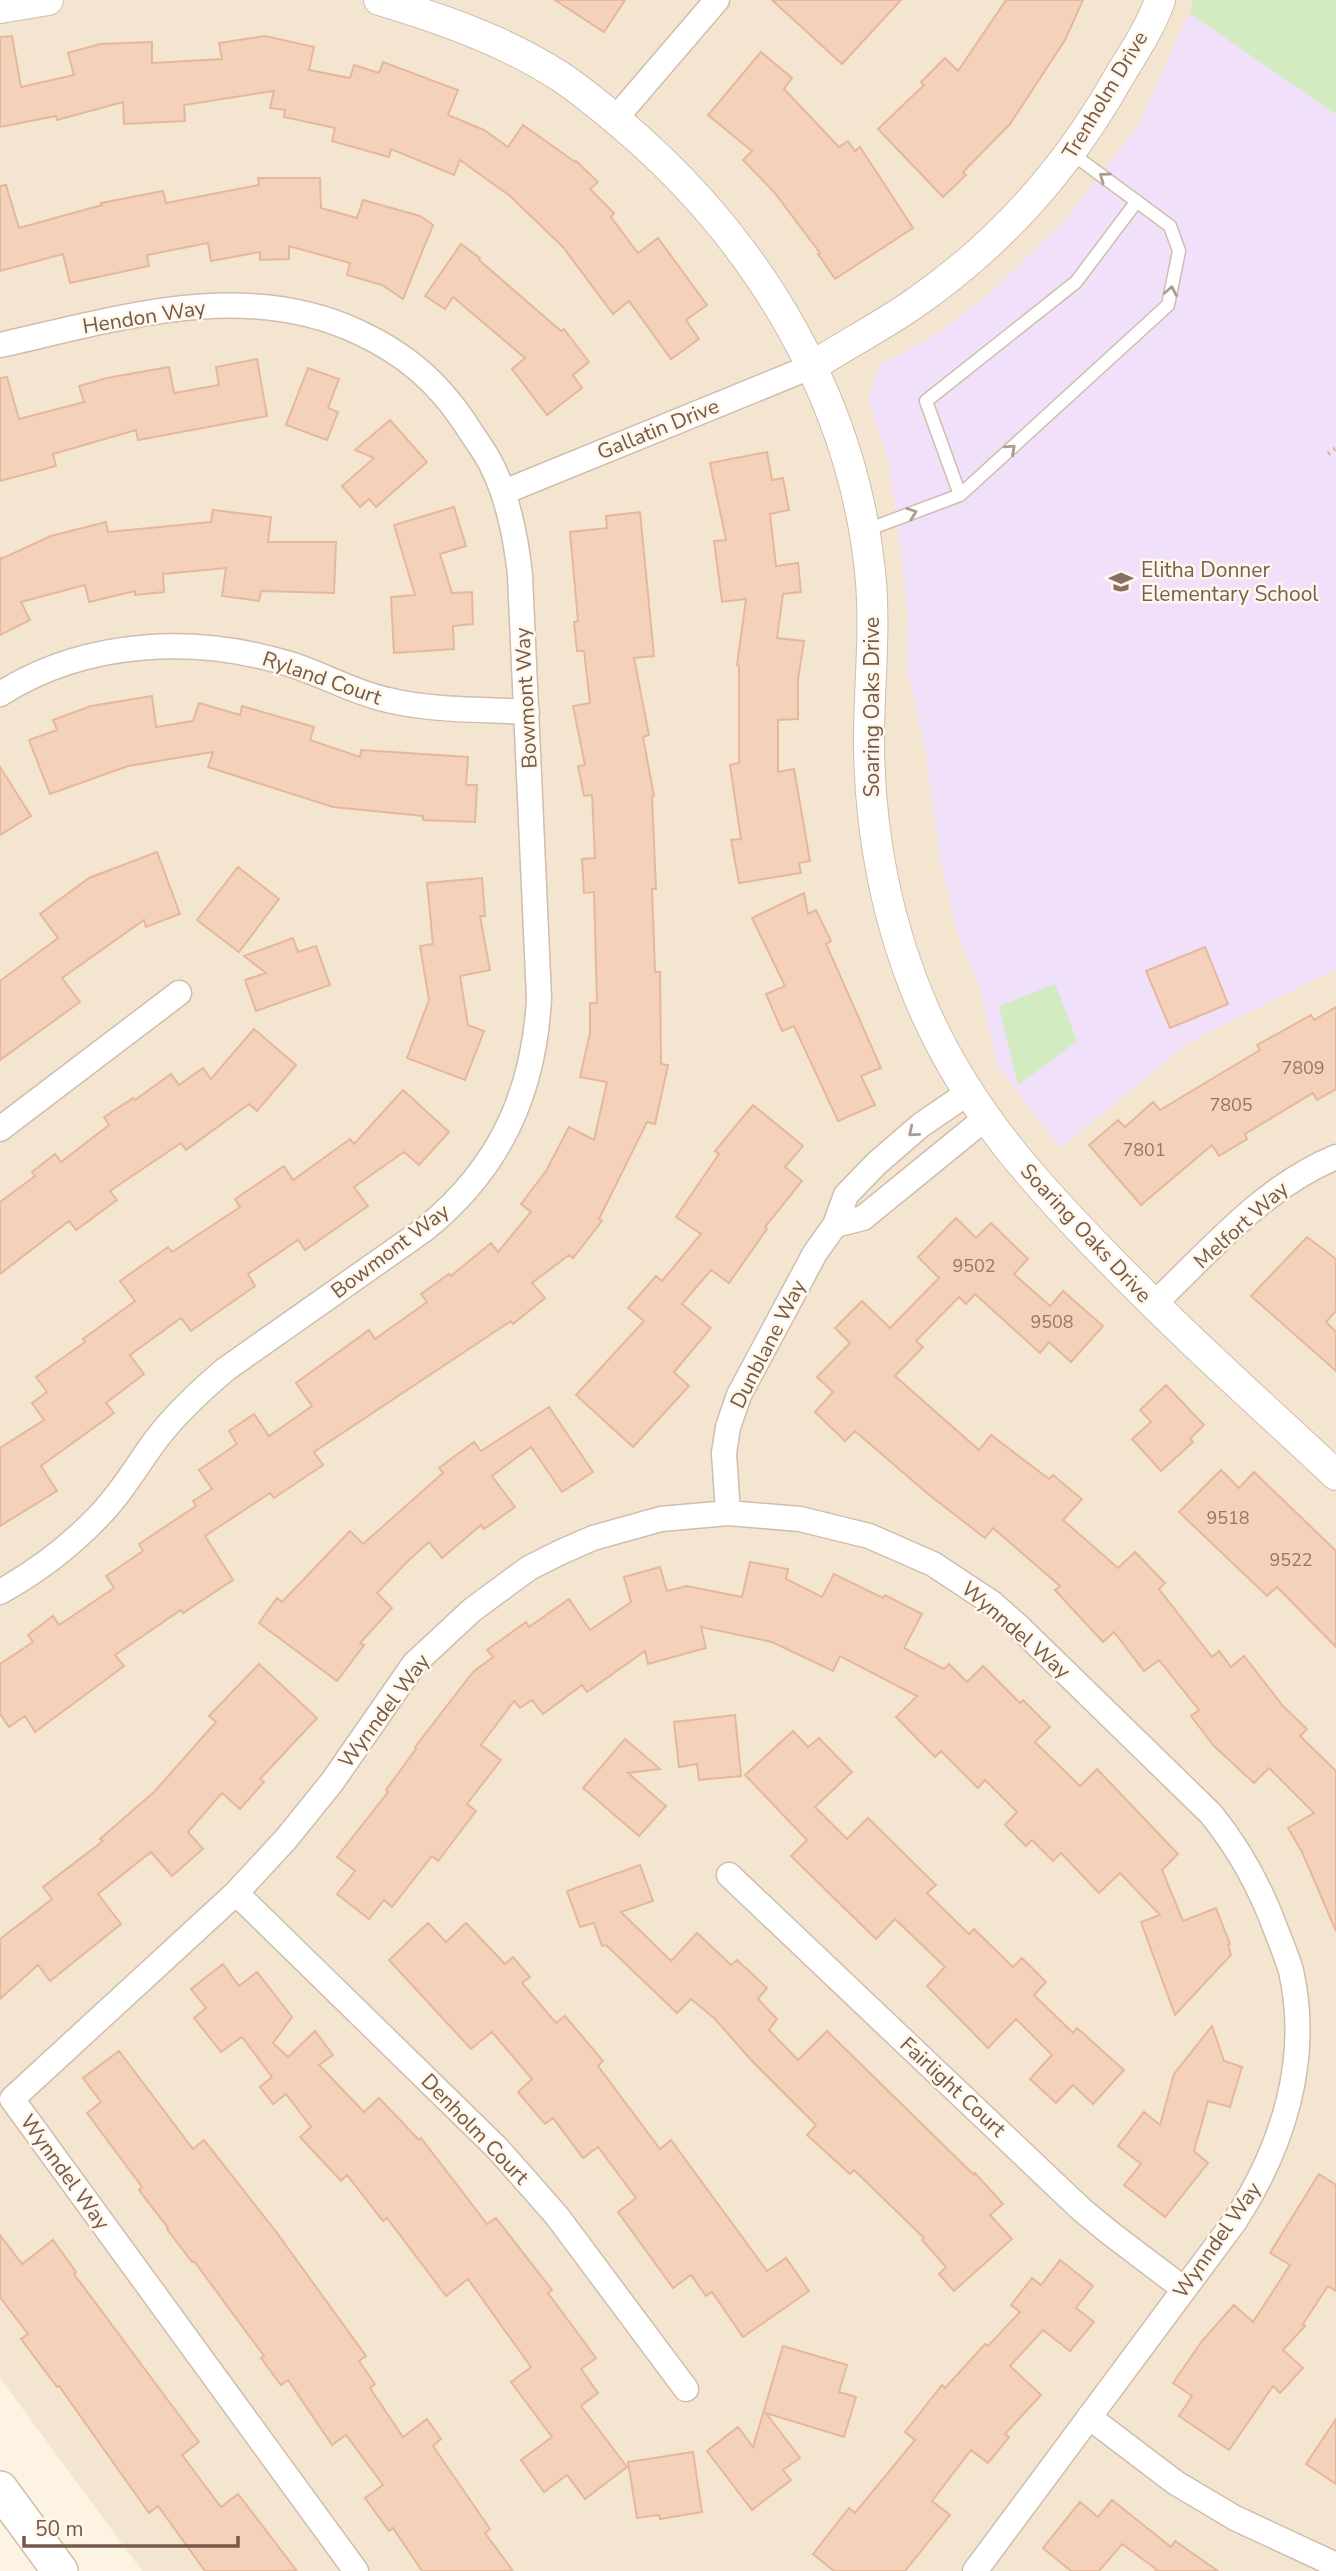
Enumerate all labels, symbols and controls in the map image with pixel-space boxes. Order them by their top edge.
street label: Trenholm Drive [1056,26,1154,164]
one-way arrow [1099,173,1112,185]
one-way arrow [1162,285,1177,297]
street label: Hendon Way [81,293,208,341]
street label: Gallatin Drive [593,392,723,466]
one-way arrow [1003,445,1016,458]
one-way arrow [905,508,917,522]
place label: Elitha Donner Elementary School [1141,556,1319,608]
school or university icon: Elitha Donner Elementary School [1107,568,1135,596]
street label: Soaring Oaks Drive [858,617,886,797]
street label: Bowmont Way [508,626,544,769]
street label: Ryland Court [259,645,386,712]
house number: 7809 [1281,1056,1325,1080]
house number: 7805 [1209,1093,1253,1117]
one-way arrow [908,1124,921,1136]
house number: 7801 [1122,1138,1166,1162]
street label: Soaring Oaks Drive [1014,1157,1158,1309]
street label: Melfort Way [1188,1175,1294,1275]
street label: Bowmont Way [325,1197,455,1305]
house number: 9502 [952,1254,996,1278]
street label: Dunblane Way [723,1275,813,1413]
house number: 9508 [1030,1310,1074,1334]
house number: 9518 [1206,1506,1250,1530]
house number: 9522 [1269,1548,1313,1572]
street label: Wynndel Way [956,1575,1077,1685]
street label: Wynndel Way [332,1648,436,1774]
street label: Fairlight Court [894,2031,1012,2144]
street label: Denholm Court [415,2067,536,2191]
street label: Wynndel Way [14,2109,116,2235]
street label: Wynndel Way [1167,2176,1268,2304]
scale bar [24,2504,238,2548]
text: 50 m [35,2515,84,2543]

